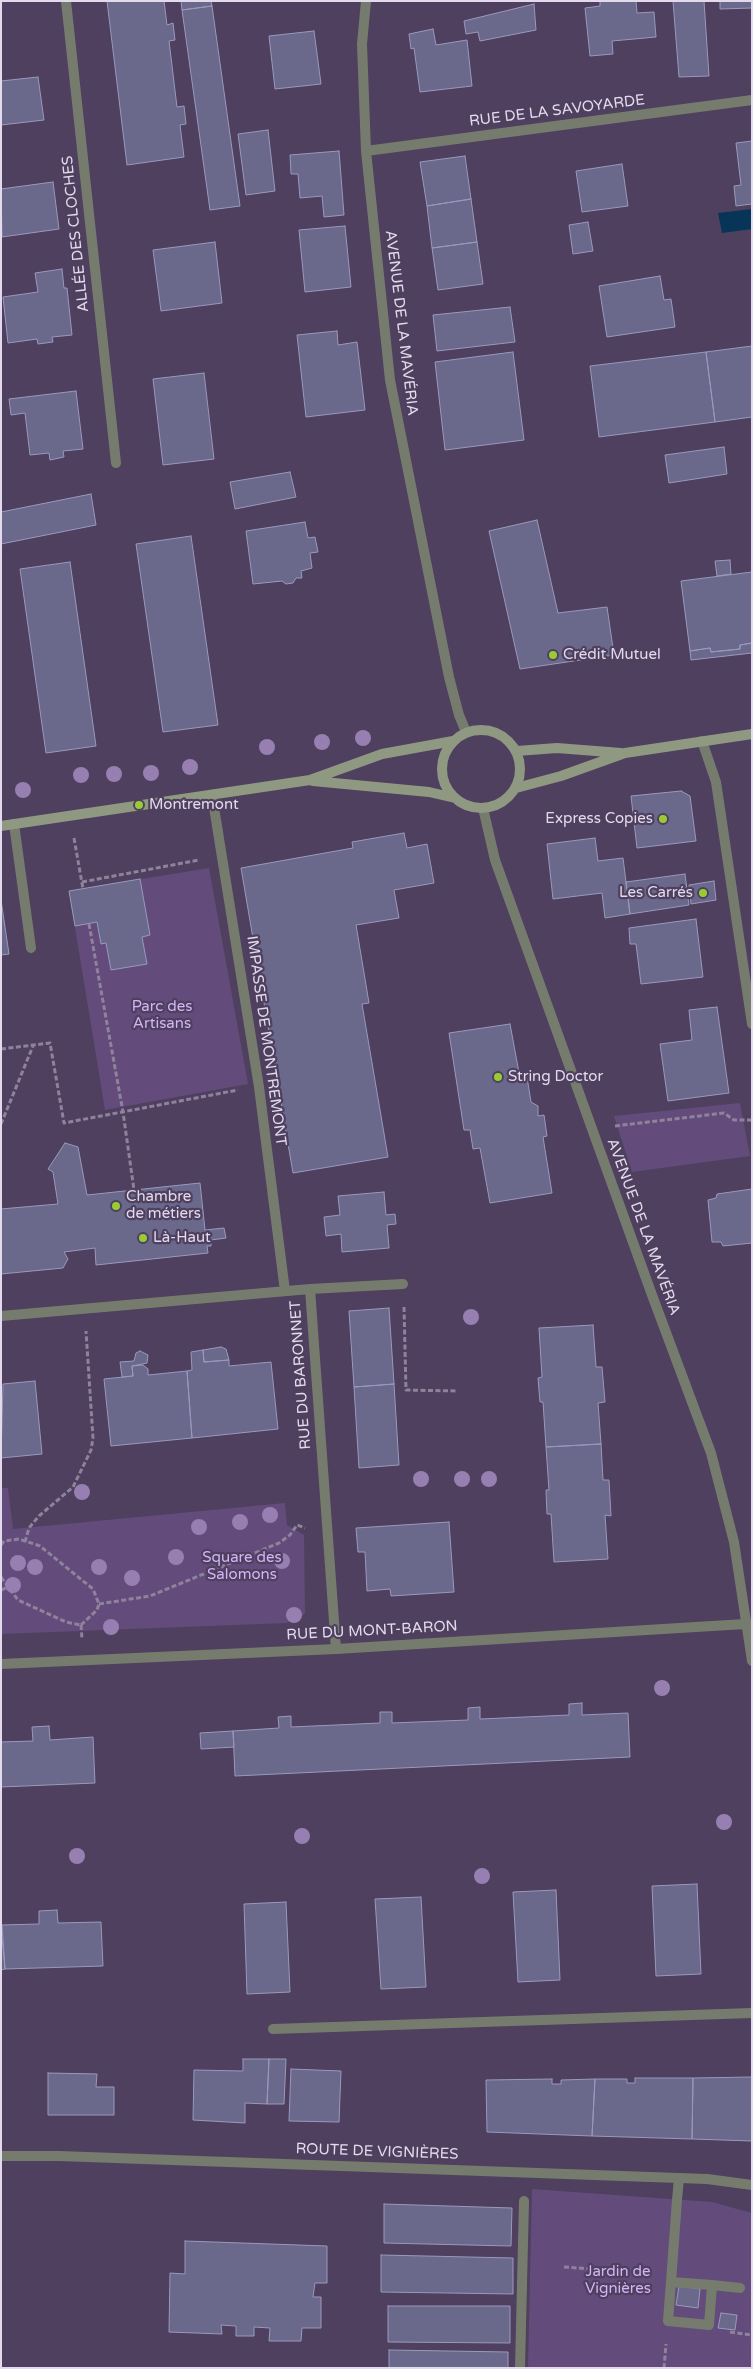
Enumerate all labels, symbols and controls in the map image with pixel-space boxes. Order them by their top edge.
street label: RUE DE LA SAVOYARDE [468,91,646,131]
street label: ALLÉE DES CLOCHES [59,155,93,313]
street label: AVENUE DE LA MAVÉRIA [381,229,421,417]
place label: Crédit Mutuel [563,646,661,664]
marker: Crédit Mutuel [547,649,559,661]
place label: Montremont [149,796,239,814]
marker: Montremont [133,799,145,811]
place label: Express Copies [545,810,653,828]
marker: Express Copies [657,813,669,825]
place label: Les Carrés [619,884,693,902]
marker: Les Carrés [697,887,709,899]
street label: IMPASSE DE MONTREMONT [242,935,290,1147]
park label: Parc des Artisans [132,998,192,1033]
place label: String Doctor [508,1068,603,1086]
marker: String Doctor [492,1071,504,1083]
street label: AVENUE DE LA MAVÉRIA [603,1136,683,1318]
place label: Chambre de métiers [126,1188,201,1223]
marker: Chambre de métiers [110,1200,122,1212]
place label: Là-Haut [153,1229,211,1247]
marker: Là-Haut [137,1232,149,1244]
street label: RUE DU BARONNET [287,1300,315,1450]
park label: Square des Salomons [202,1549,282,1584]
street label: RUE DU MONT-BARON [286,1618,458,1644]
street label: ROUTE DE VIGNIÈRES [295,2140,459,2164]
park label: Jardin de Vignières [585,2263,651,2298]

